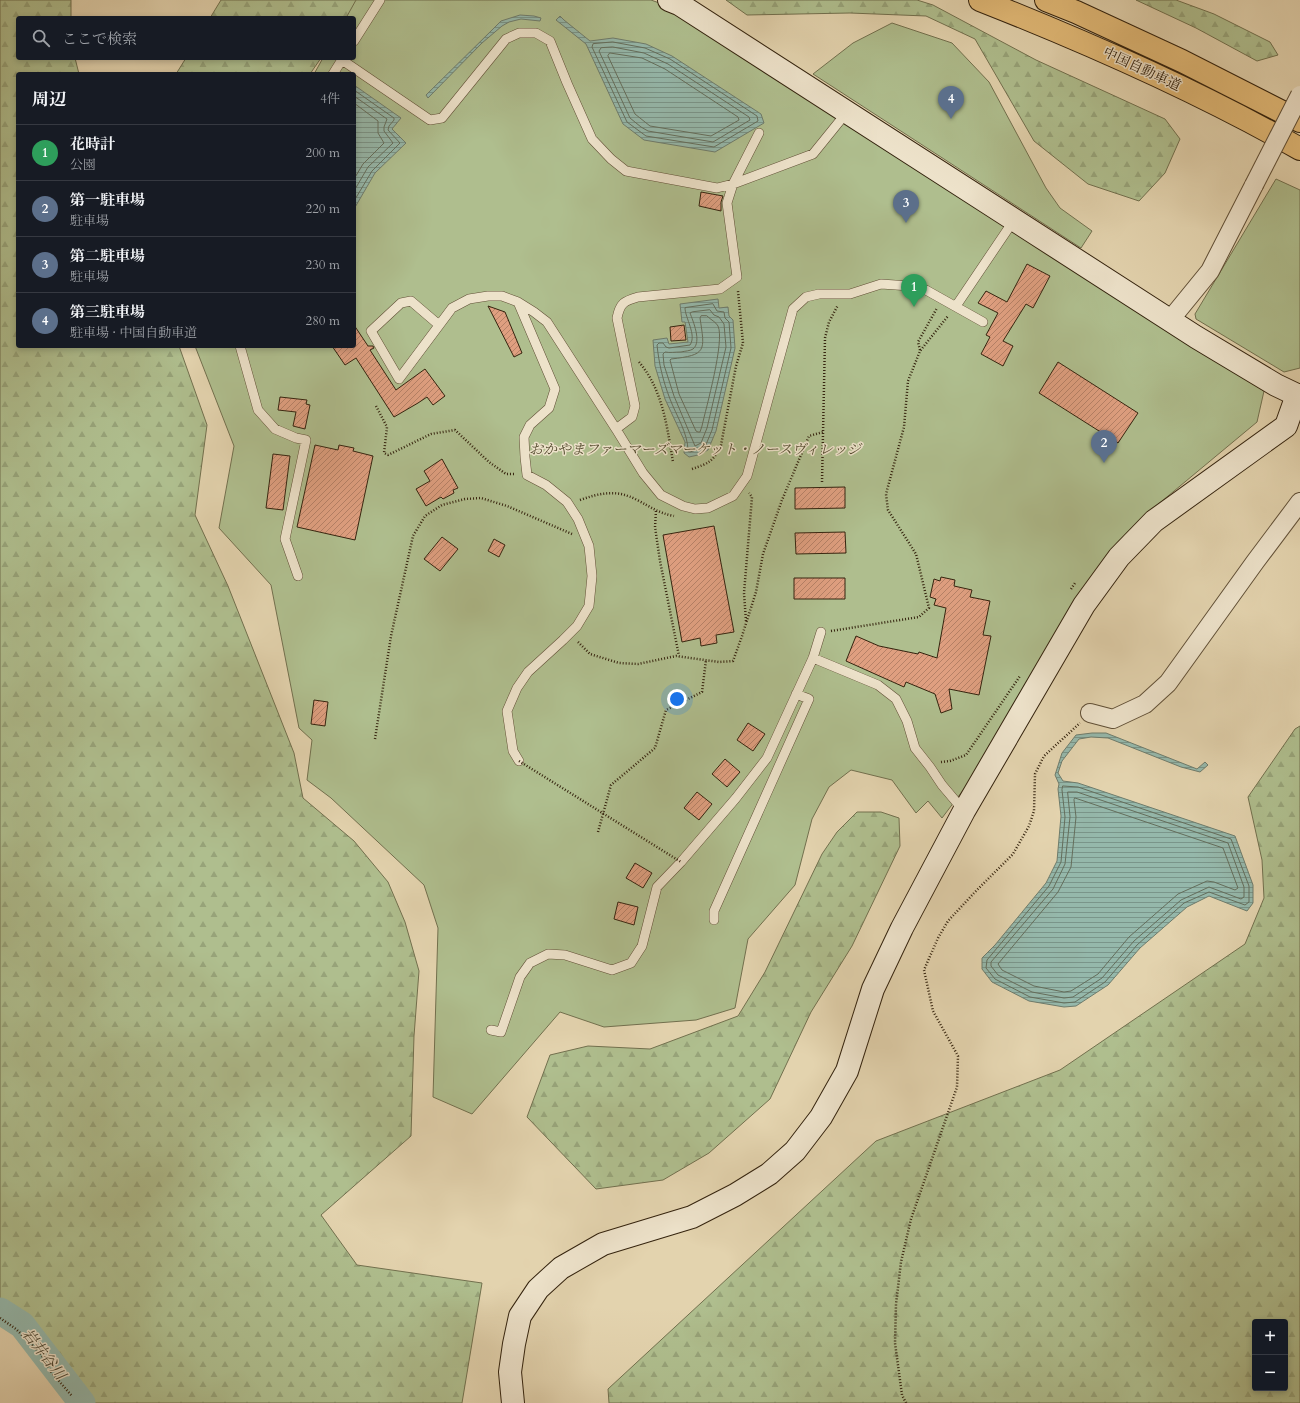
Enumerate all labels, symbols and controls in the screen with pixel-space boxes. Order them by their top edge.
search box [16,16,356,60]
icon: search [30,27,52,49]
text: ここで検索 [62,29,137,49]
street label: 中国自動車道 [1100,43,1184,95]
pin: 4 [938,86,964,119]
text: 周辺 [32,88,66,111]
text: 4件 [320,90,340,108]
text: 花時計 [70,134,115,154]
text: 1 [42,144,48,162]
text: 200 m [306,144,340,162]
text: 公園 [70,156,96,174]
text: 第一駐車場 [70,190,145,210]
pin: 3 [893,190,919,223]
text: 2 [42,200,48,218]
text: 220 m [306,200,340,218]
text: 駐車場 [70,212,109,230]
text: 第二駐車場 [70,246,145,266]
text: 3 [42,256,48,274]
text: 230 m [306,256,340,274]
text: 駐車場 [70,268,109,286]
pin: 1 [901,274,927,307]
text: 第三駐車場 [70,302,145,322]
text: 4 [42,312,48,330]
text: 280 m [306,312,340,330]
text: 駐車場 · 中国自動車道 [70,324,197,342]
pin: 2 [1091,430,1117,463]
park label: おかやまファーマーズマーケット・ノースヴィレッジ [529,440,863,459]
your location [667,689,687,709]
map controls [1252,1319,1288,1391]
button: + [1252,1319,1288,1355]
water label: 岩井谷川 [18,1324,72,1385]
button: − [1252,1355,1288,1391]

